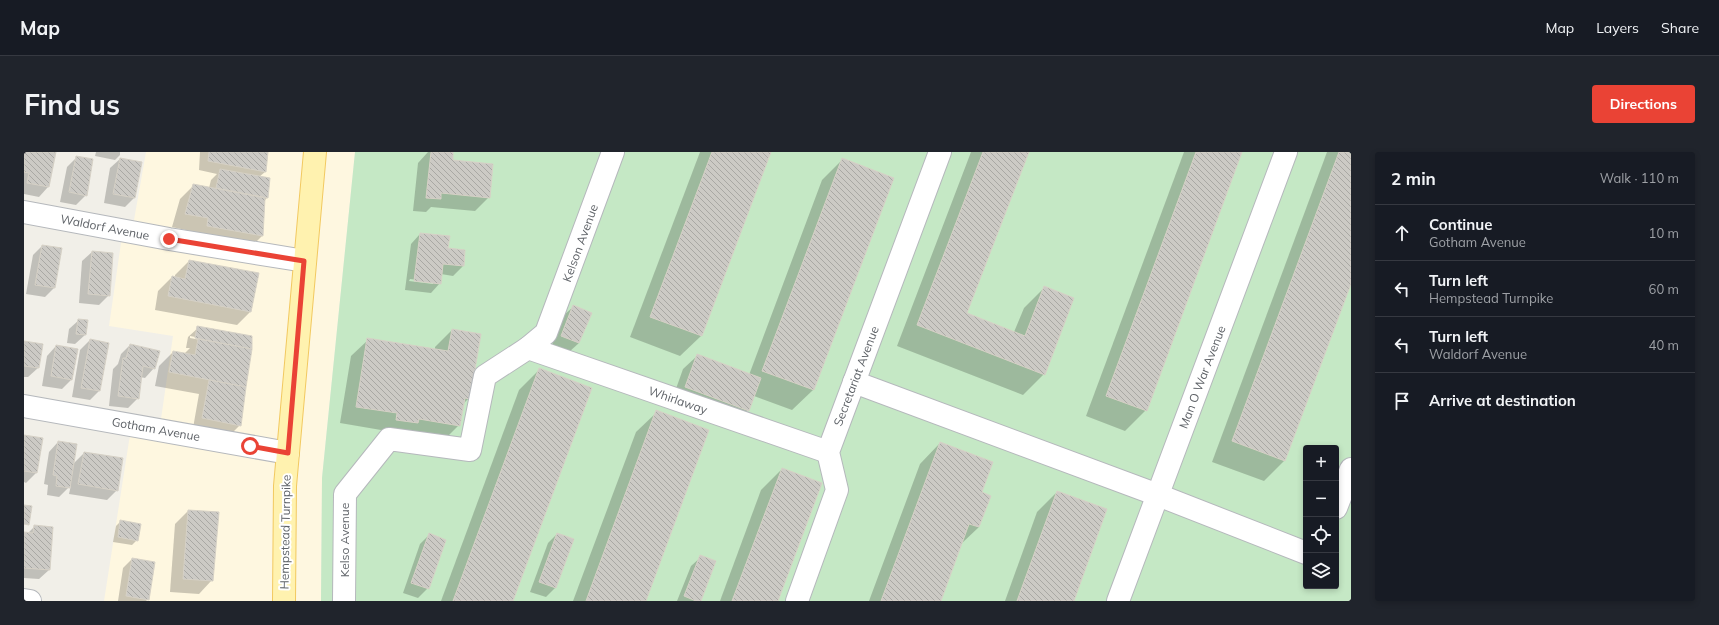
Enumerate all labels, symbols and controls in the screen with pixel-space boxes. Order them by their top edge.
text: Map [20,16,60,40]
text: Map [1545,19,1574,37]
text: Layers [1596,19,1639,37]
text: Share [1661,19,1699,37]
button: Directions [1592,85,1695,123]
text: Find us [24,87,120,122]
text: 2 min [1391,168,1436,189]
text: Walk · 110 m [1600,170,1679,186]
street label: Kelson Avenue [559,202,601,284]
street label: Waldorf Avenue [59,211,151,243]
text: Continue [1429,215,1492,234]
icon: ahead [1391,222,1413,244]
text: 10 m [1649,225,1679,241]
route end [160,230,178,248]
text: Gotham Avenue [1429,234,1526,250]
text: Turn left [1429,271,1488,290]
icon: left [1391,278,1413,300]
text: 60 m [1649,281,1679,297]
text: Hempstead Turnpike [1429,290,1553,306]
street label: Man O War Avenue [1175,323,1229,431]
street label: Secretariat Avenue [830,324,882,428]
text: Turn left [1429,327,1488,346]
icon: left [1391,334,1413,356]
text: 40 m [1649,337,1679,353]
text: Waldorf Avenue [1429,346,1527,362]
street label: Whirlaway [647,383,710,417]
icon: arrive [1391,390,1413,412]
text: Arrive at destination [1429,391,1576,410]
street label: Gotham Avenue [111,414,201,444]
route start [241,437,259,455]
map controls [1303,445,1339,589]
button: + [1303,445,1339,481]
street label: Hempstead Turnpike [276,474,294,590]
button: − [1303,481,1339,517]
street label: Kelso Avenue [337,503,352,577]
button: locate [1303,517,1339,553]
button: layers [1303,553,1339,589]

